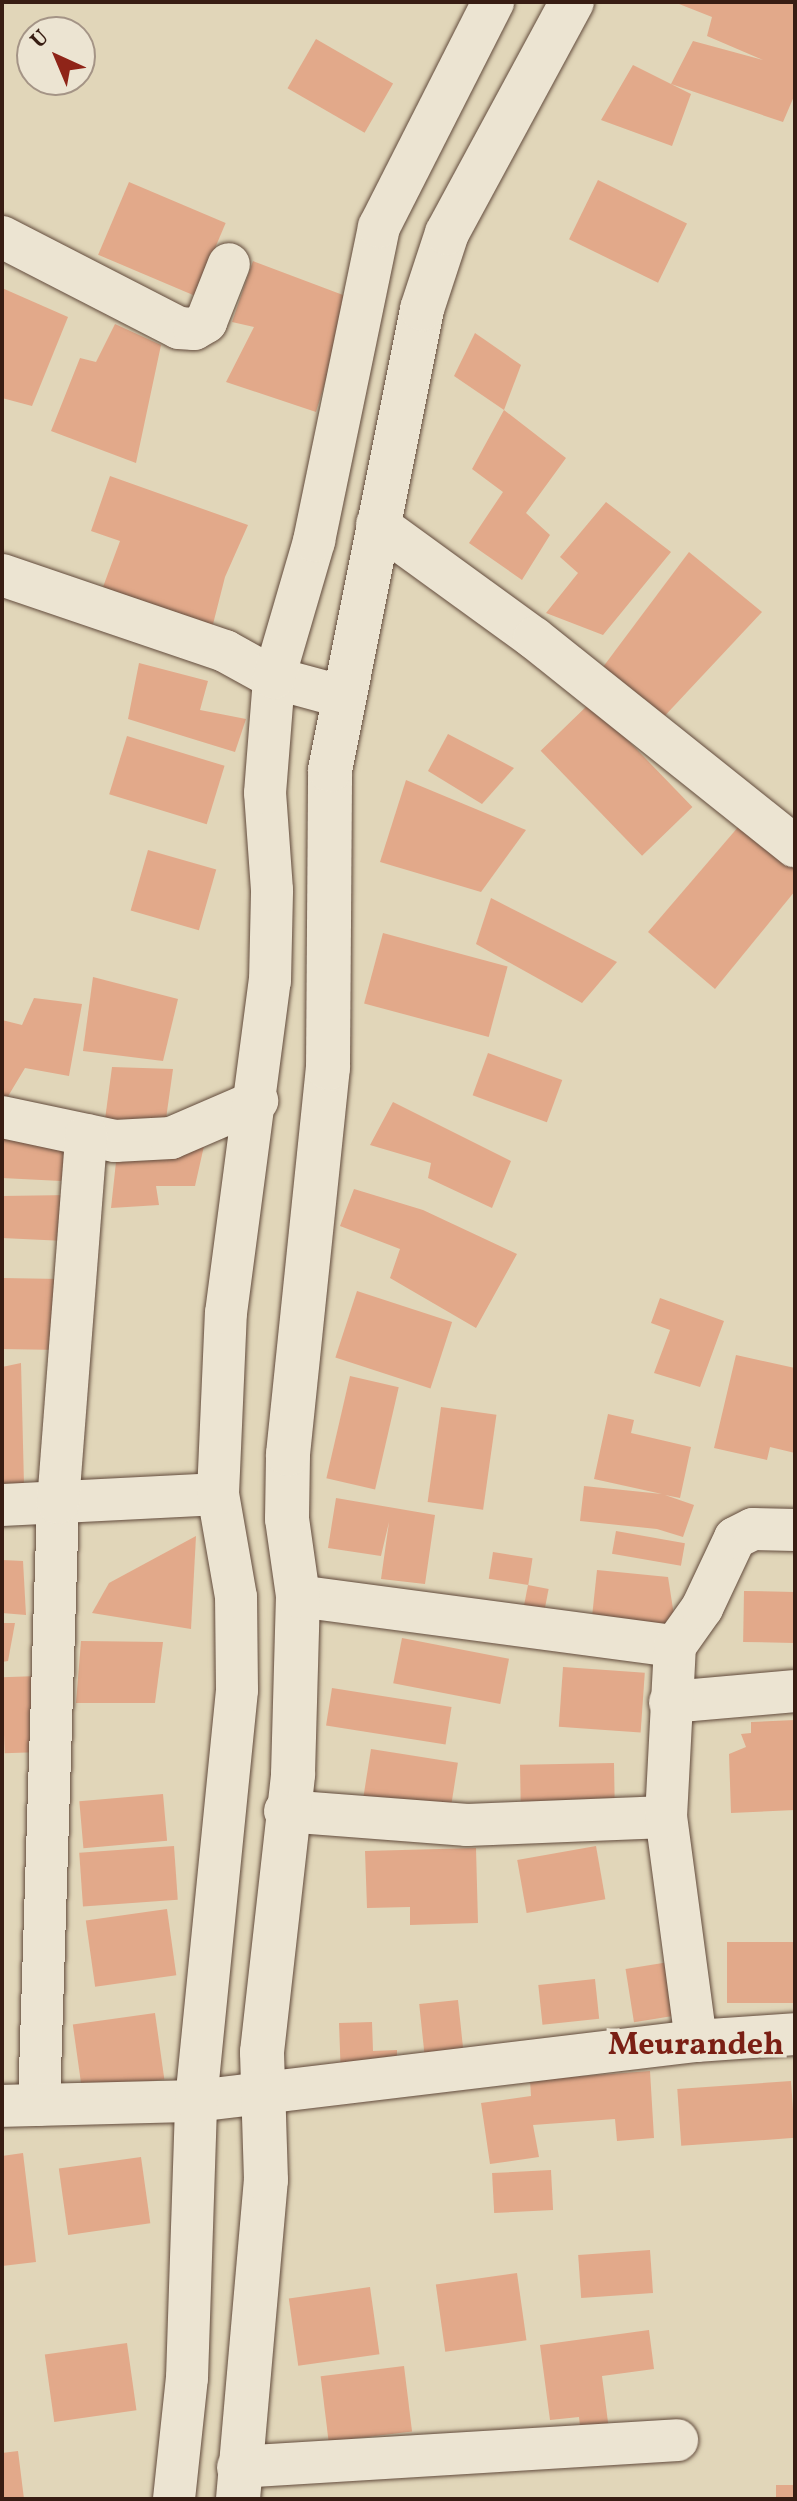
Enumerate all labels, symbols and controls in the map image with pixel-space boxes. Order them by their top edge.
north arrow [16,16,96,96]
text: U [24,23,57,56]
district label: Meurandeh [608,2027,784,2065]

